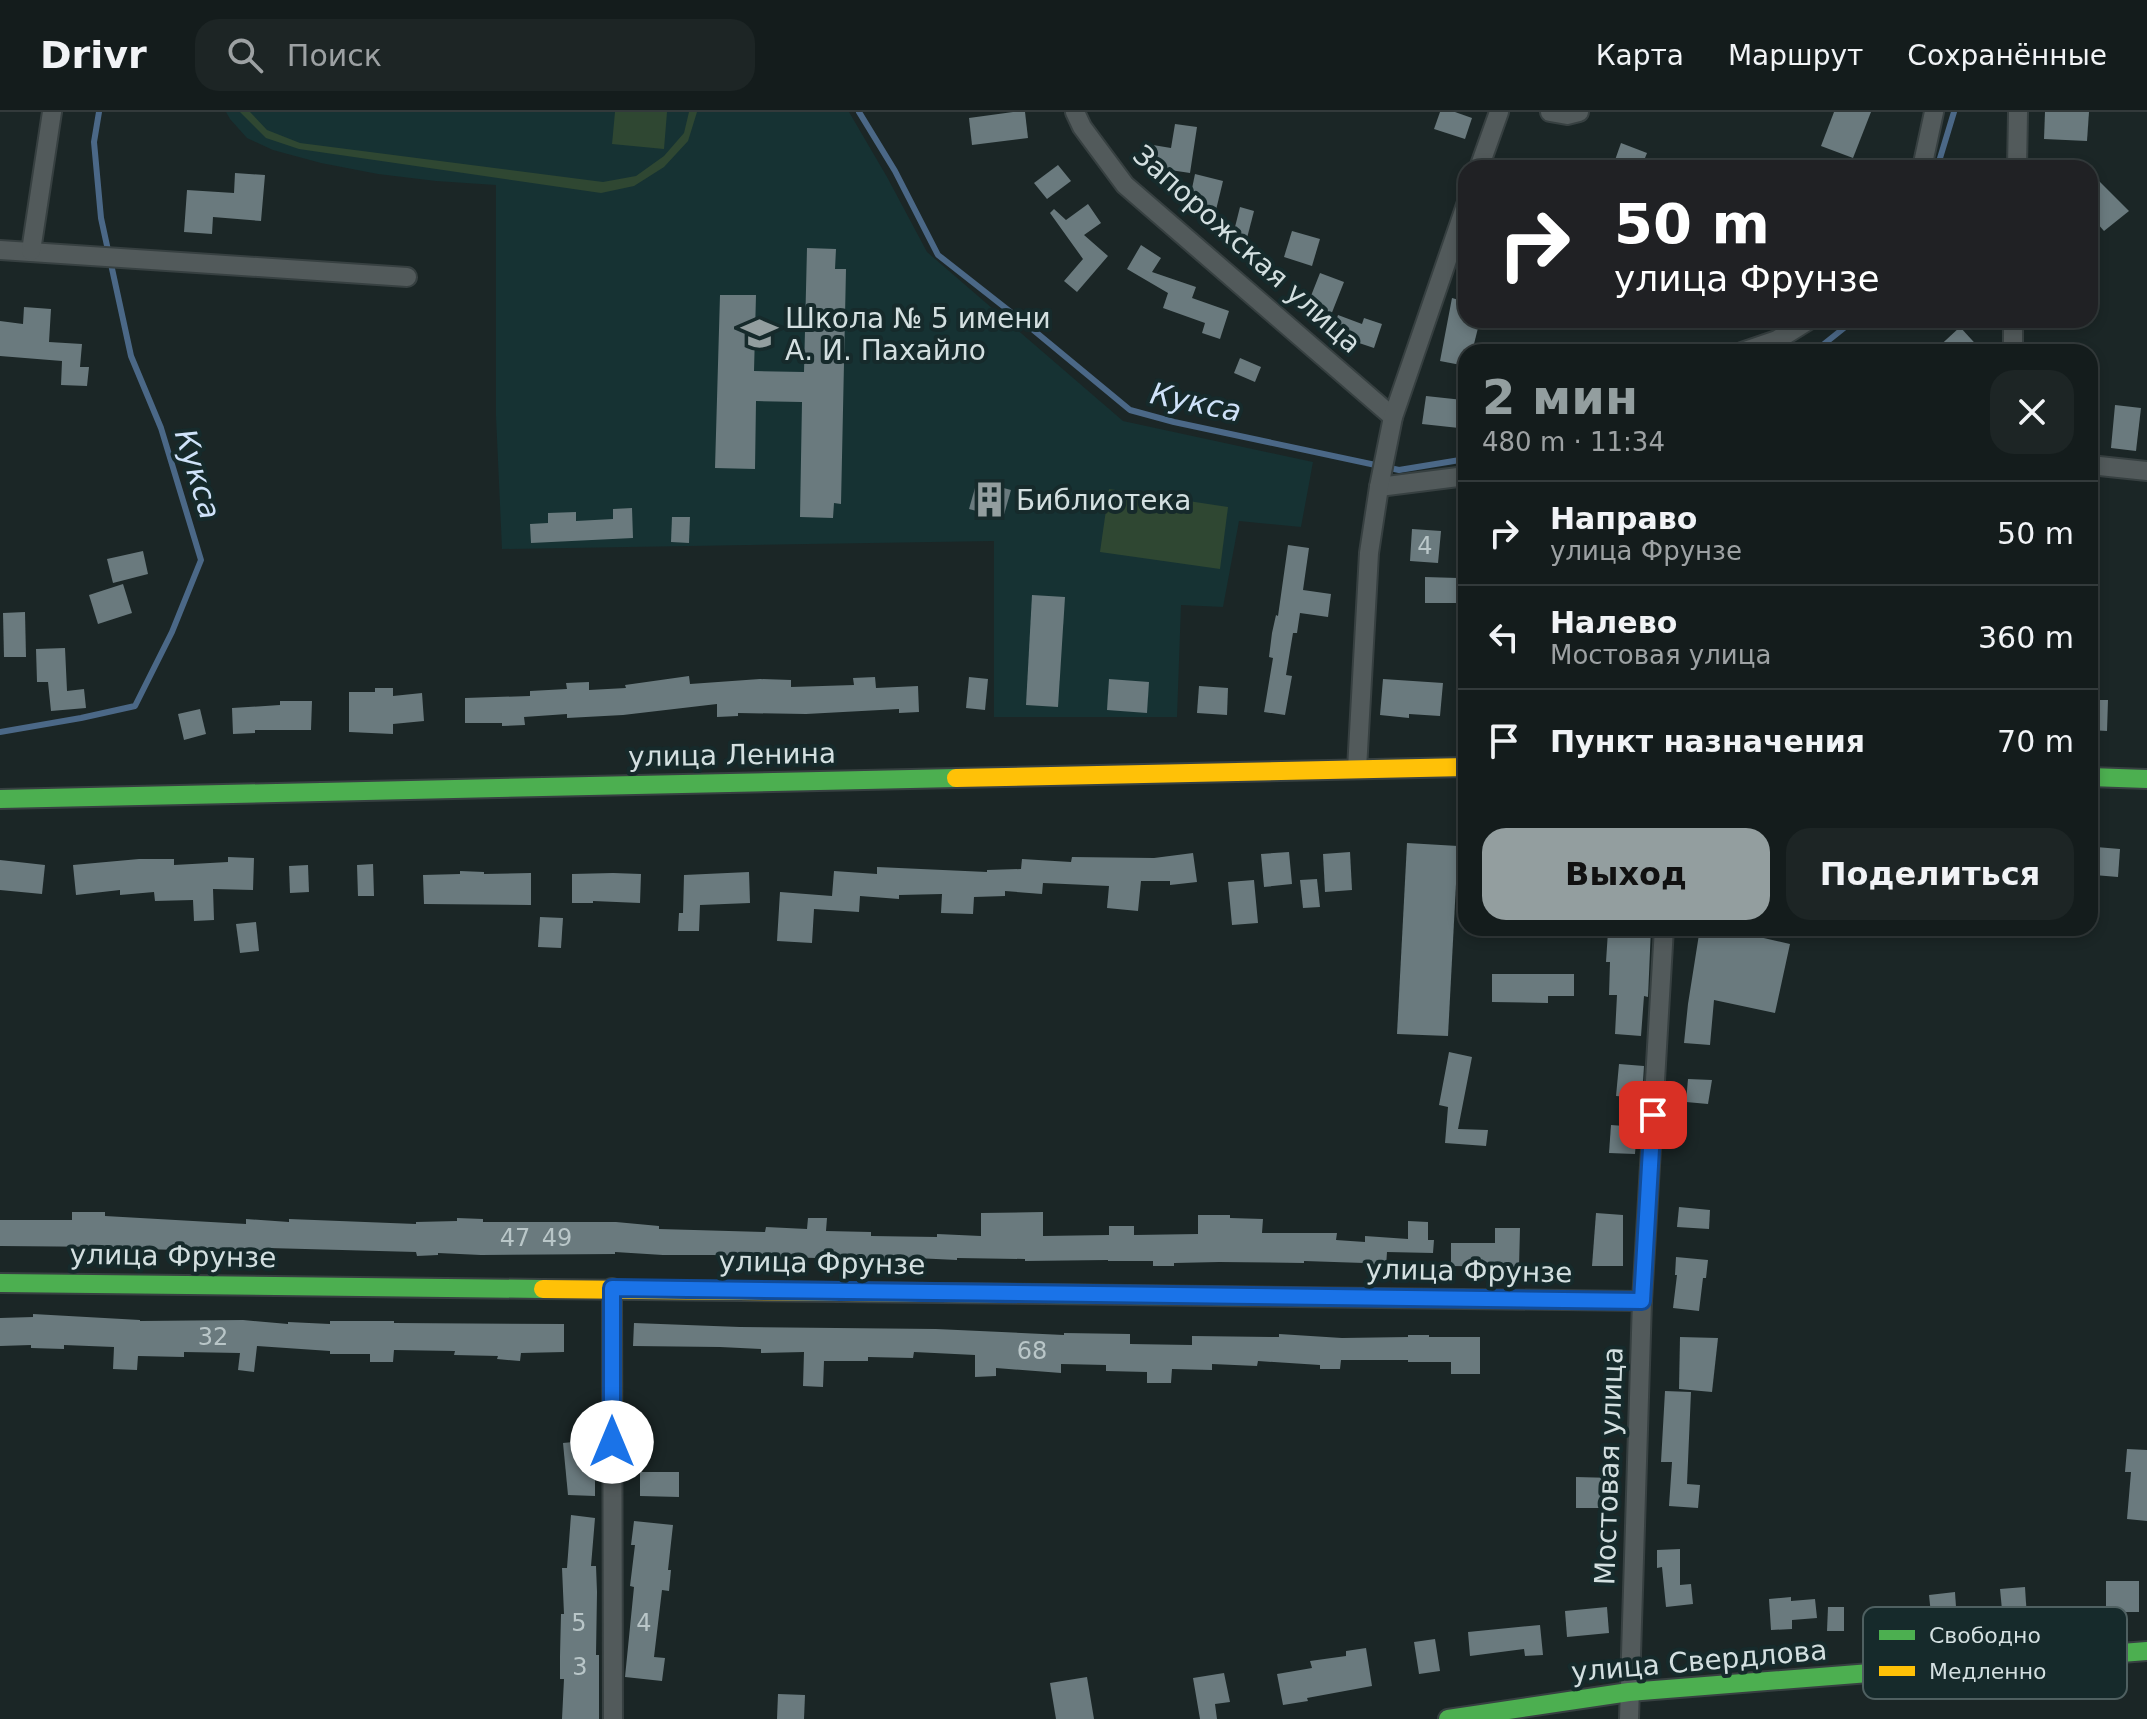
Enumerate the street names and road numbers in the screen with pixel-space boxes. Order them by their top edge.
street label: Запорожская улица [1126,138,1368,360]
street label: улица Ленина [628,737,836,773]
street label: улица Фрунзе [69,1238,277,1274]
street label: улица Фрунзе [718,1245,926,1281]
street label: улица Фрунзе [1365,1253,1573,1289]
street label: Мостовая улица [1588,1346,1630,1586]
street label: улица Свердлова [1570,1633,1828,1689]

